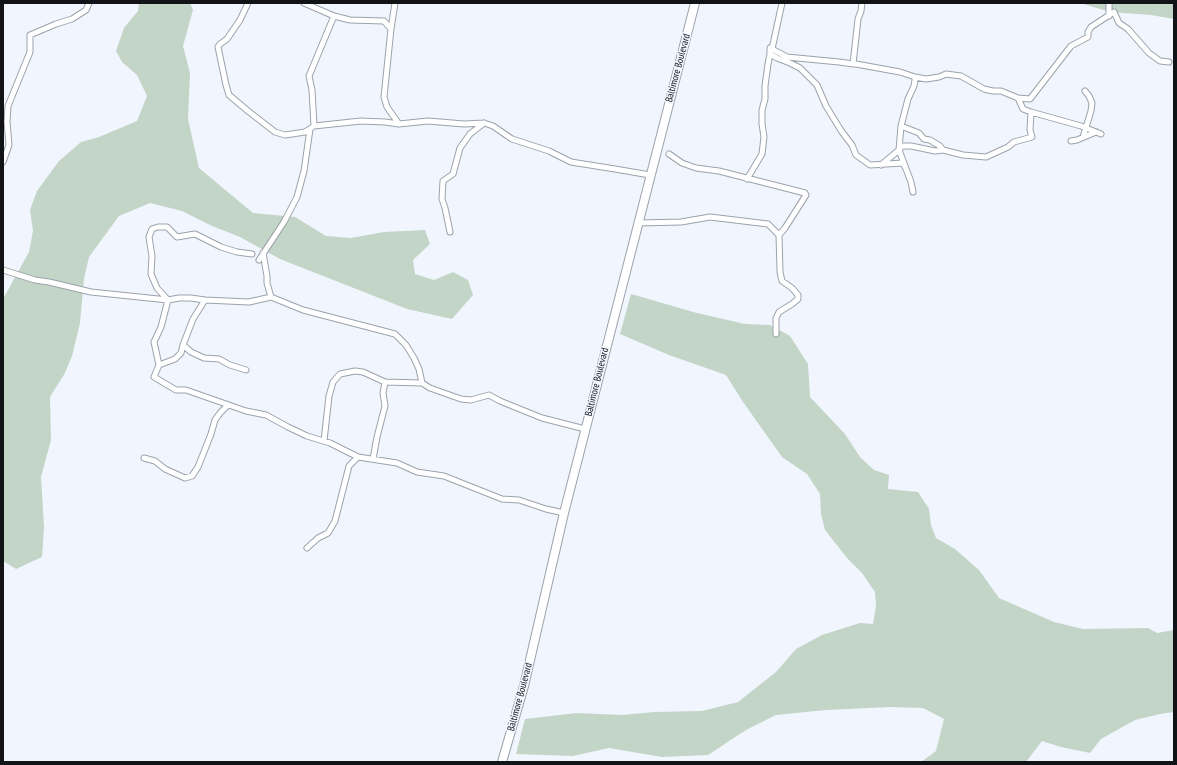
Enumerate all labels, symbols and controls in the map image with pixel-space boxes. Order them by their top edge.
street label: Baltimore Boulevard [663,32,693,104]
street label: Baltimore Boulevard [583,346,611,418]
street label: Baltimore Boulevard [505,661,535,733]

